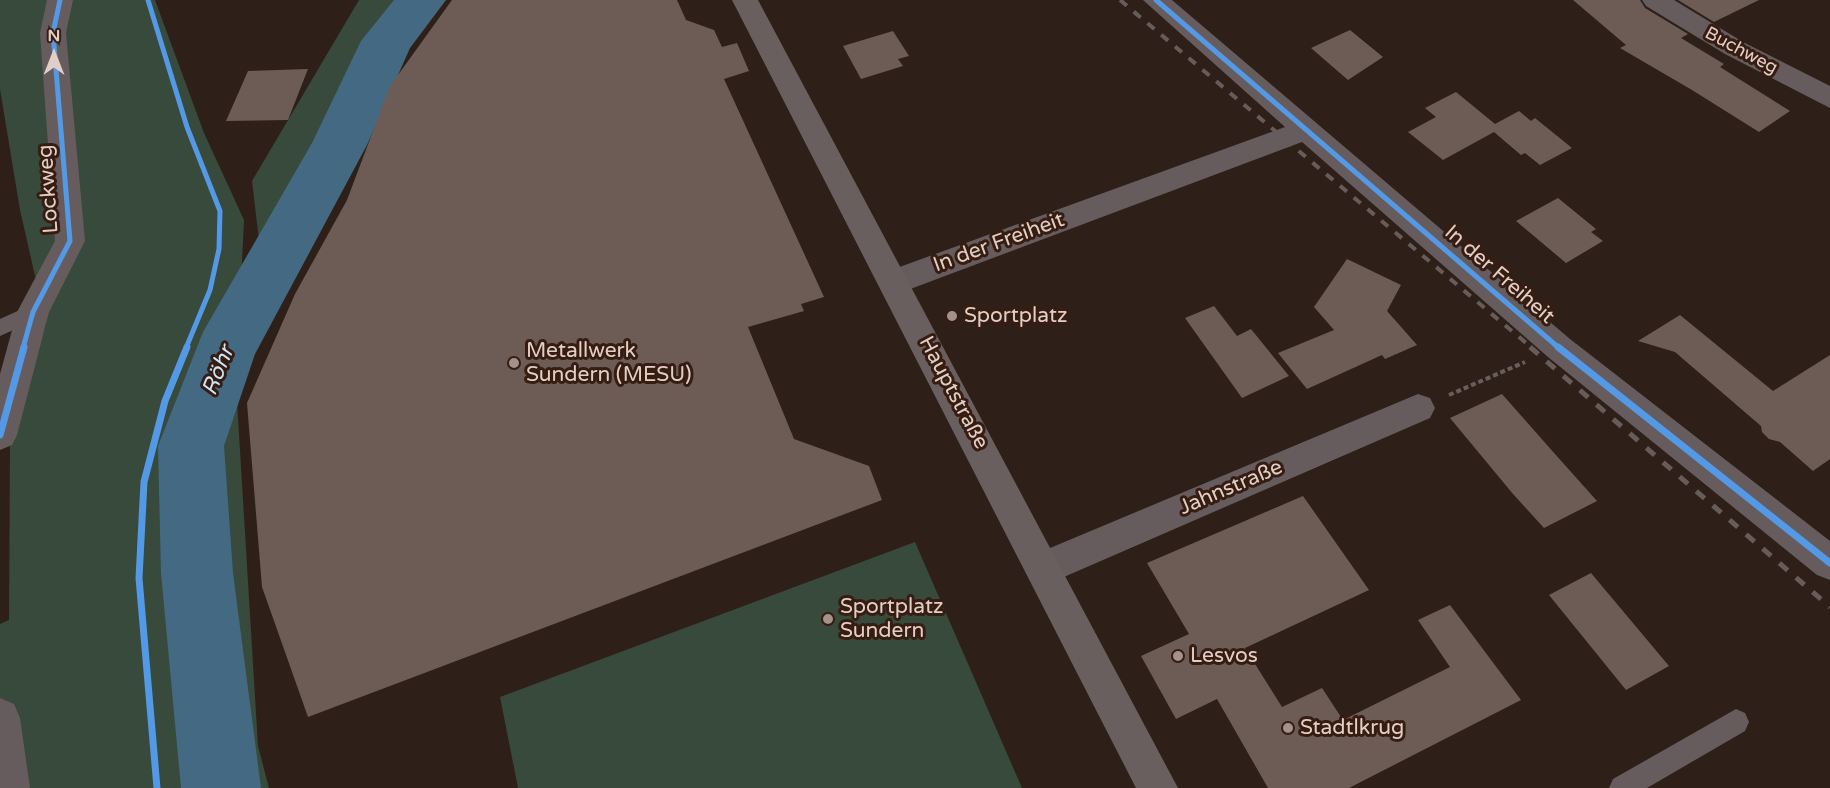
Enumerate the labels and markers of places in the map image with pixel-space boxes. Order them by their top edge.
place label: Sportplatz [964,303,1067,329]
marker: Sportplatz [945,309,959,323]
place label: Metallwerk Sundern (MESU) [526,338,692,388]
marker: Metallwerk Sundern (MESU) [507,356,521,370]
place label: Sportplatz Sundern [840,594,943,644]
marker: Sportplatz Sundern [821,612,835,626]
place label: Lesvos [1190,643,1258,669]
marker: Lesvos [1171,649,1185,663]
place label: Stadtlkrug [1300,715,1404,741]
marker: Stadtlkrug [1281,721,1295,735]

